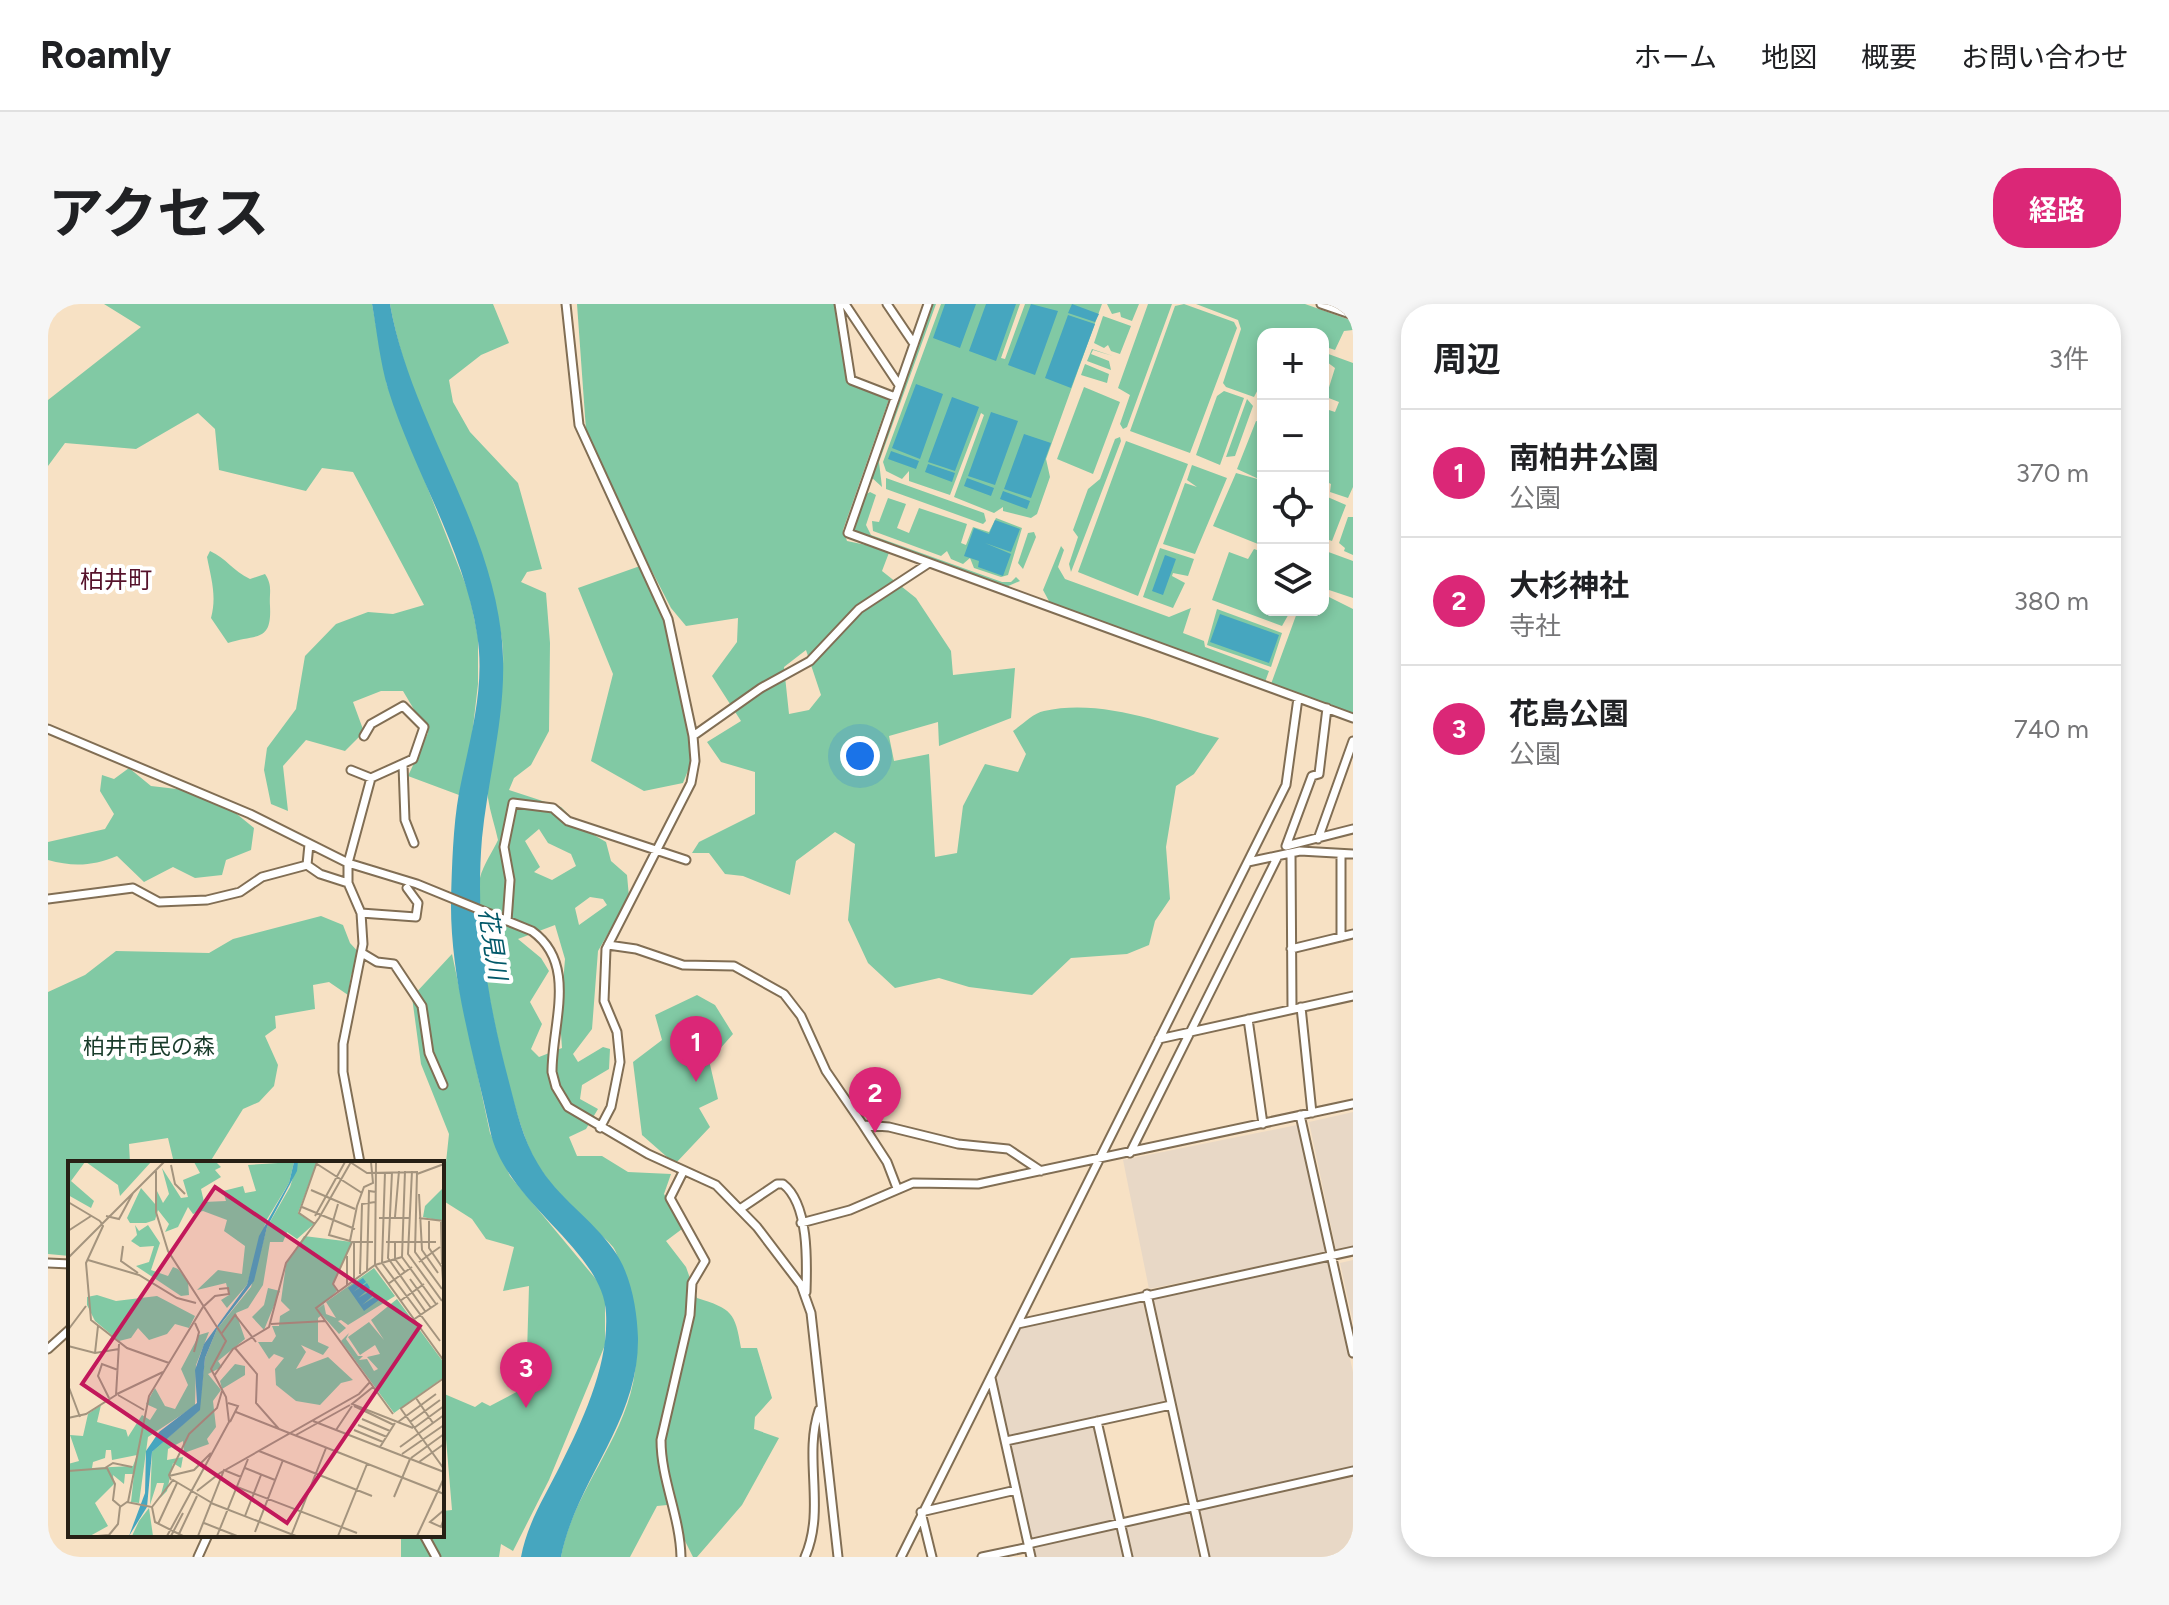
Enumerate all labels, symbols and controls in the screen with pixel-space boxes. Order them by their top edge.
text: Roamly [40,32,171,78]
text: ホーム [1634,40,1717,74]
text: 地図 [1761,40,1817,74]
text: 概要 [1861,40,1917,74]
text: お問い合わせ [1961,40,2129,74]
button: 経路 [1993,168,2121,248]
text: アクセス [48,180,269,247]
map controls [1257,328,1329,616]
button: + [1257,328,1329,400]
text: 周辺 [1433,339,1501,380]
text: 3件 [2049,343,2089,375]
button: − [1257,400,1329,472]
text: 南柏井公園 [1509,439,1659,476]
text: 1 [1454,457,1464,489]
text: 370 m [2016,457,2089,489]
button: locate [1257,472,1329,544]
text: 公園 [1509,482,1561,514]
button: layers [1257,544,1329,616]
district label: 柏井町 [80,565,152,594]
text: 大杉神社 [1509,567,1629,604]
text: 2 [1451,585,1467,617]
text: 380 m [2014,585,2089,617]
text: 寺社 [1509,610,1561,642]
text: 花島公園 [1509,695,1629,732]
text: 3 [1452,713,1466,745]
text: 740 m [2014,713,2089,745]
your location [840,736,880,776]
text: 公園 [1509,738,1561,770]
water label: 花見川 [473,906,513,985]
pin: 1 [670,1016,722,1082]
park label: 柏井市民の森 [83,1033,215,1060]
pin: 2 [849,1067,901,1133]
inset map [68,1161,444,1537]
pin: 3 [500,1342,552,1408]

